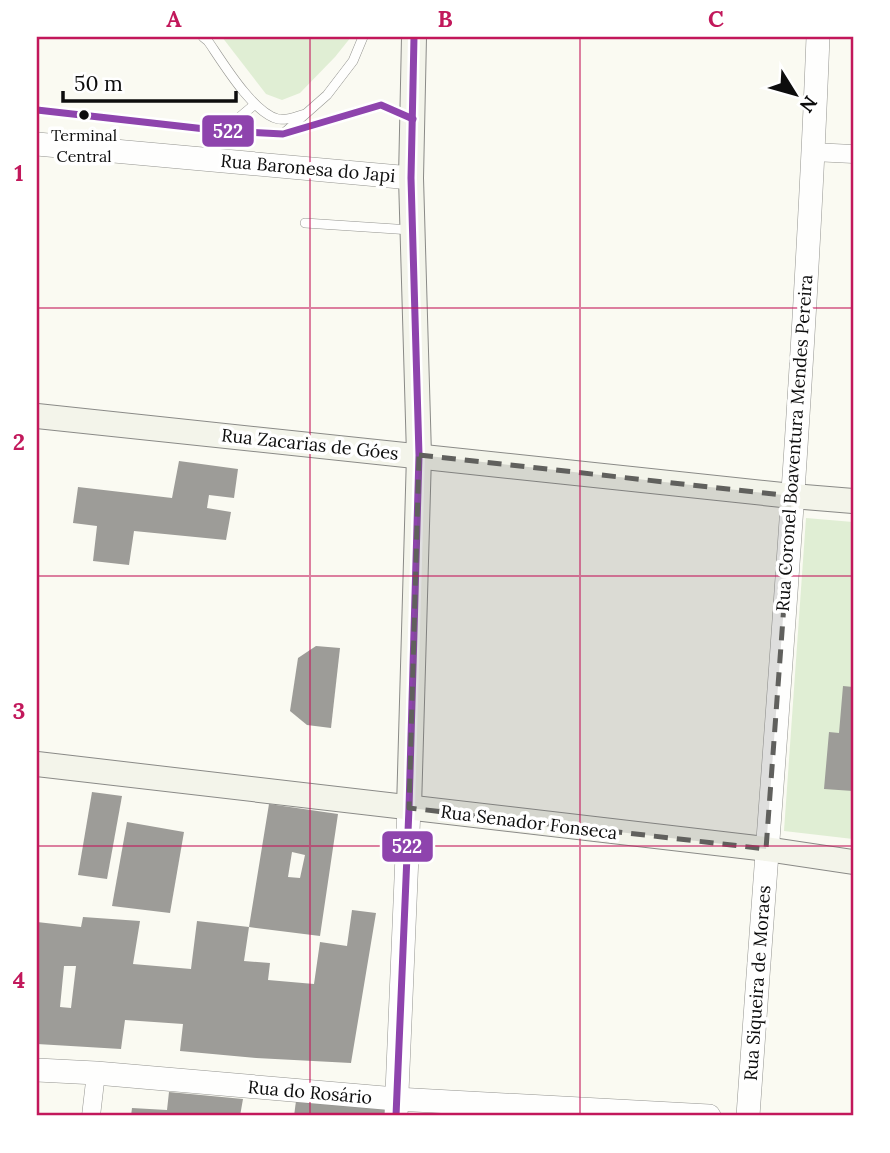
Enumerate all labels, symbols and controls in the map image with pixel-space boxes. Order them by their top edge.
text: A [166,4,182,33]
text: B [437,4,453,33]
text: C [708,4,724,33]
scale bar [63,60,236,104]
north arrow [760,60,830,130]
text: 50 m [74,70,123,97]
text: N [794,91,823,118]
marker: Terminal Central [77,108,91,122]
line badge: 522 [201,114,255,148]
text: 522 [213,119,243,143]
place label: Terminal Central [51,125,117,166]
street label: Rua Baronesa do Japi [220,149,396,187]
text: 1 [14,158,24,187]
street label: Rua Coronel Boaventura Mendes Pereira [771,274,817,612]
street label: Rua Zacarias de Góes [220,423,400,465]
text: 2 [13,427,25,456]
text: 3 [13,696,25,725]
street label: Rua Senador Fonseca [439,800,619,844]
line badge: 522 [381,830,434,863]
text: 522 [392,834,422,858]
street label: Rua Siqueira de Moraes [739,884,775,1082]
text: 4 [13,965,25,994]
street label: Rua do Rosário [247,1075,373,1109]

